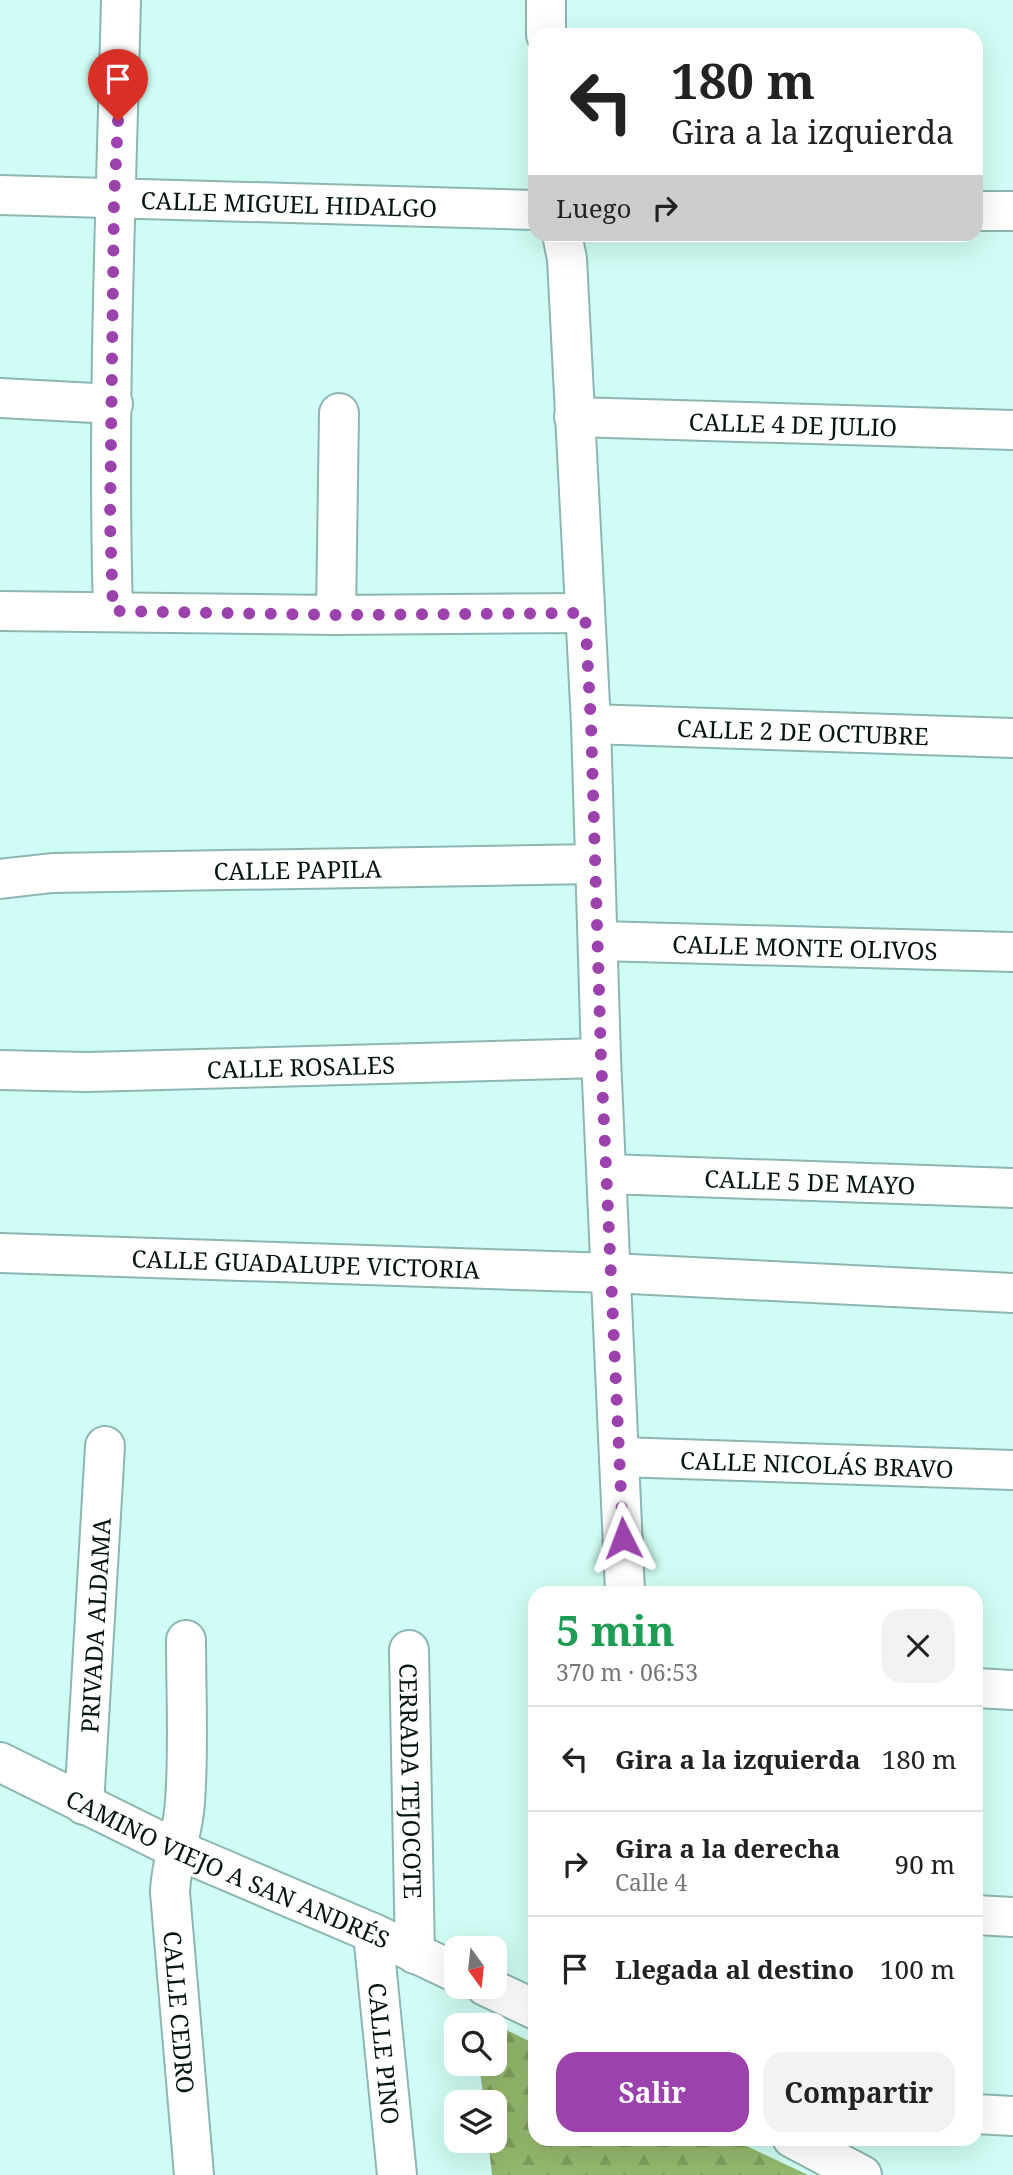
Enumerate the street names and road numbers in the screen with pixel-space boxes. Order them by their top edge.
street label: CALLE MIGUEL HIDALGO [140,182,437,224]
street label: CALLE 4 DE JULIO [688,404,898,443]
street label: CALLE 2 DE OCTUBRE [676,710,929,752]
street label: CALLE PAPILA [213,851,382,887]
street label: CALLE MONTE OLIVOS [672,926,938,966]
street label: CALLE ROSALES [206,1047,395,1085]
street label: CALLE 5 DE MAYO [704,1161,916,1201]
street label: CALLE GUADALUPE VICTORIA [131,1241,481,1285]
street label: CALLE NICOLÁS BRAVO [680,1443,954,1485]
street label: PRIVADA ALDAMA [72,1517,117,1734]
street label: CERRADA TEJOCOTE [393,1663,430,1899]
street label: CAMINO VIEJO A SAN ANDRÉS [61,1781,396,1955]
street label: CALLE CEDRO [157,1930,204,2095]
street label: CALLE PINO [362,1981,408,2126]

